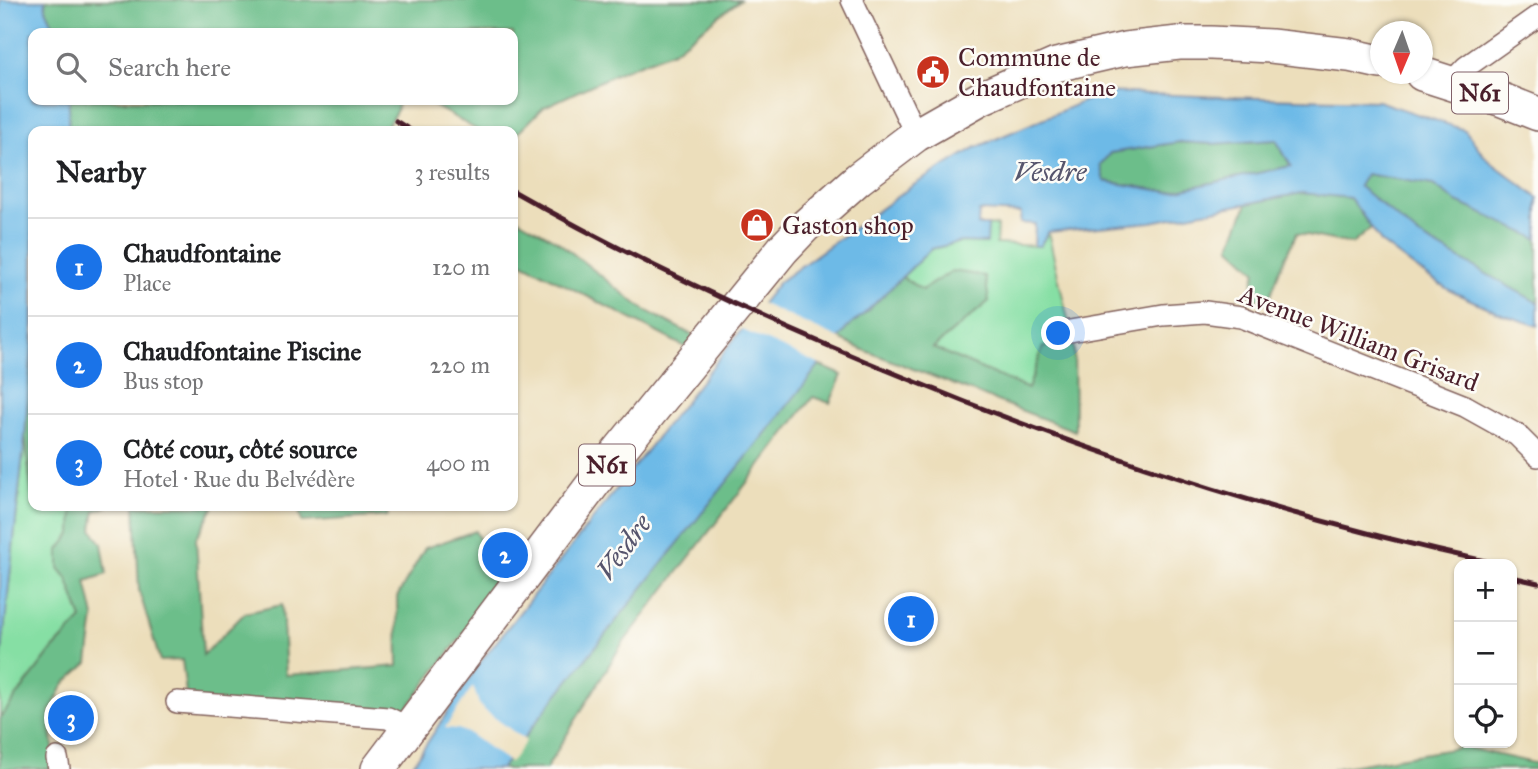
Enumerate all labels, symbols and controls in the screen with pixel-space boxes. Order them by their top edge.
north arrow [1370,21,1433,84]
search box [28,28,518,105]
place label: Commune de Chaudfontaine [958,41,1116,103]
icon: search [52,48,90,86]
text: Search here [108,51,231,83]
public building icon: Commune de Chaudfontaine [914,53,952,91]
road number: N61 [1452,72,1508,114]
text: Nearby [56,154,146,190]
water label: Vesdre [1014,154,1087,189]
text: 3 results [414,158,490,186]
shop icon: Gaston shop [738,206,776,244]
place label: Gaston shop [782,209,914,241]
text: Chaudfontaine [123,237,281,269]
text: 1 [74,253,84,281]
text: 120 m [432,253,490,281]
text: Place [123,269,171,297]
street label: Avenue William Grisard [1234,277,1483,398]
your location [1041,316,1075,350]
text: Chaudfontaine Piscine [123,335,361,367]
text: 2 [73,351,85,379]
text: 220 m [430,351,490,379]
text: Bus stop [123,367,204,395]
text: Côté cour, côté source [123,433,357,465]
road number: N61 [579,444,635,486]
text: 3 [74,449,84,477]
text: 400 m [426,449,490,477]
text: Hotel · Rue du Belvédère [123,465,355,493]
water label: Vesdre [588,507,659,587]
pin: 2 [482,529,528,581]
map controls [1454,559,1517,748]
button: + [1454,559,1517,622]
pin: 1 [888,593,934,645]
button: − [1454,622,1517,685]
button: locate [1454,685,1517,748]
pin: 3 [48,692,94,744]

